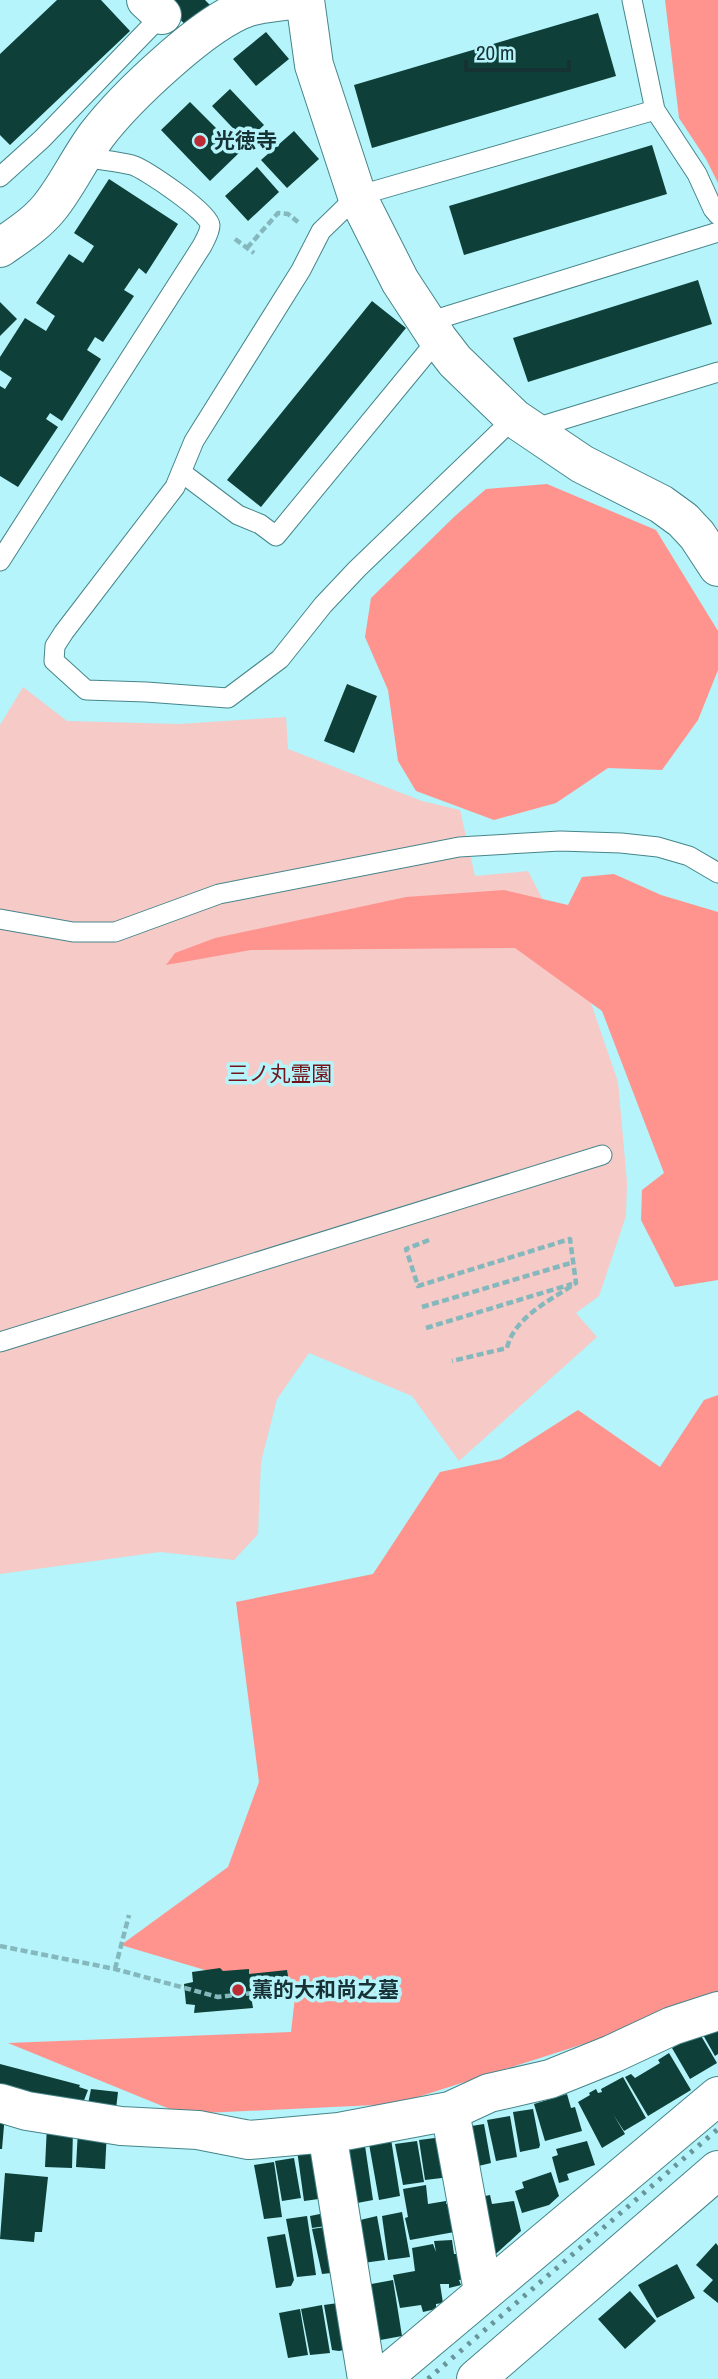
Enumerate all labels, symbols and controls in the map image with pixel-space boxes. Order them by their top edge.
scale bar [466,28,569,72]
text: 20 m [476,38,514,67]
place label: 光徳寺 [214,126,277,155]
marker: 光徳寺 [192,133,208,149]
park label: 三ノ丸霊園 [228,1059,333,1088]
place label: 薫的大和尚之墓 [252,1975,399,2004]
marker: 薫的大和尚之墓 [230,1982,246,1998]

